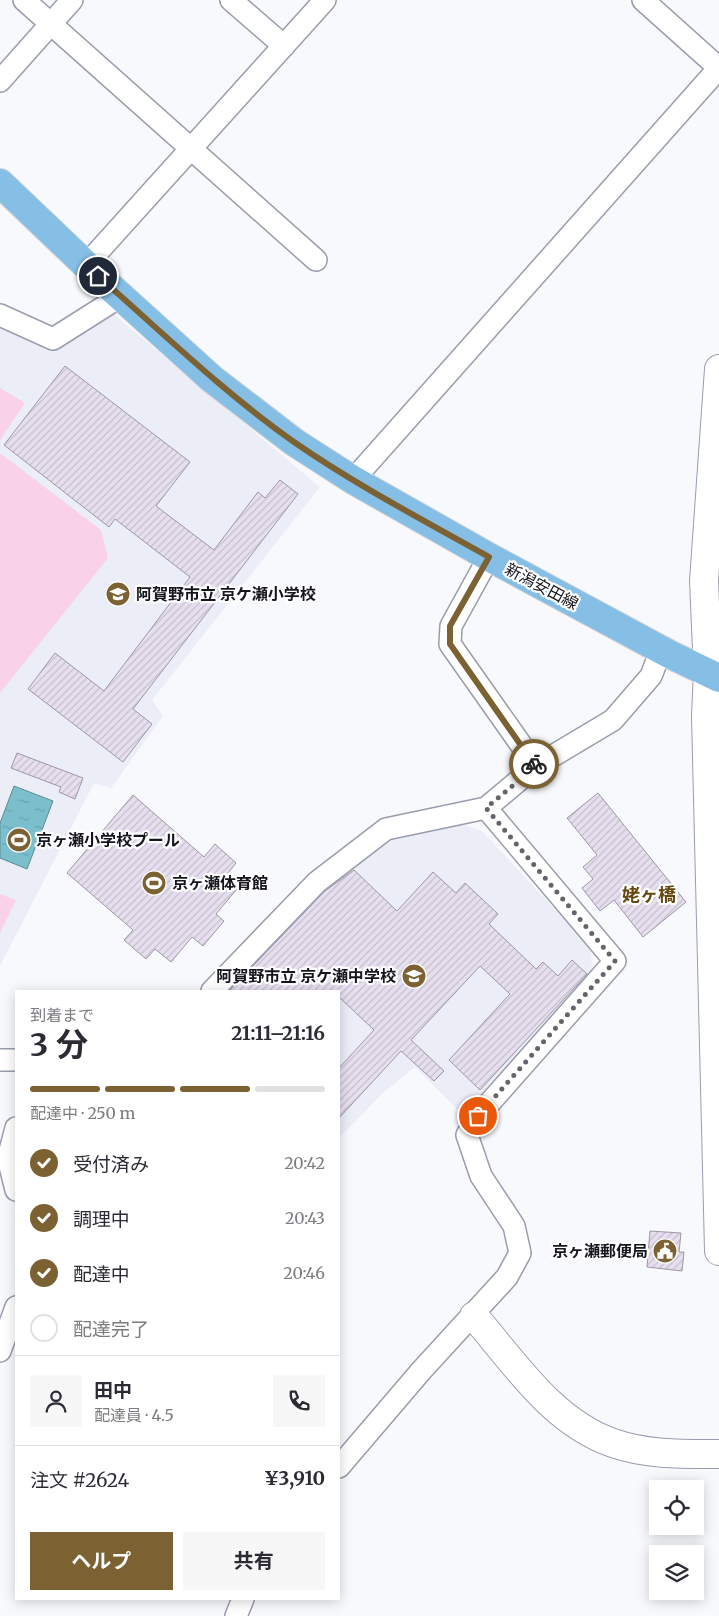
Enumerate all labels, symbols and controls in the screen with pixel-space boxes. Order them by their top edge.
pin [77,255,119,297]
icon: home [84,262,112,290]
street label: 新潟安田線 [502,558,582,614]
school or university icon: 阿賀野市立 京ケ瀬小学校 [105,581,131,607]
place label: 阿賀野市立 京ケ瀬小学校 [136,584,316,604]
courier [509,739,559,789]
icon: bike [520,750,548,778]
sports icon: 京ヶ瀬小学校プール [6,827,32,853]
place label: 京ヶ瀬小学校プール [36,830,180,850]
sports icon: 京ヶ瀬体育館 [141,870,167,896]
place label: 京ヶ瀬体育館 [172,873,268,893]
district label: 姥ヶ橋 [622,883,676,906]
school or university icon: 阿賀野市立 京ケ瀬中学校 [401,963,427,989]
place label: 阿賀野市立 京ケ瀬中学校 [216,966,396,986]
text: 到着まで [30,1005,94,1025]
text: 21:11–21:16 [231,1021,325,1045]
text: 3 分 [30,1025,88,1065]
pin [457,1095,499,1137]
icon: bag [464,1102,492,1130]
text: 配達中 · 250 m [30,1103,135,1123]
icon: check [30,1149,58,1177]
text: 受付済み [73,1152,149,1176]
text: 20:42 [284,1153,325,1173]
icon: check [30,1204,58,1232]
text: 調理中 [73,1207,130,1231]
text: 20:43 [285,1208,325,1228]
public building icon: 京ヶ瀬郵便局 [652,1238,678,1264]
place label: 京ヶ瀬郵便局 [552,1241,648,1261]
icon: check [30,1259,58,1287]
text: 配達中 [73,1262,130,1286]
text: 20:46 [283,1263,325,1283]
text: 配達完了 [73,1317,149,1341]
button: person [30,1375,82,1427]
button: phone [273,1375,325,1427]
text: 田中 [94,1378,132,1402]
text: 配達員 · 4.5 [94,1405,174,1425]
text: ¥3,910 [264,1466,325,1490]
text: 注文 #2624 [30,1468,129,1492]
map controls [649,1480,704,1600]
button: locate [649,1480,704,1535]
button: ヘルプ [30,1532,173,1590]
button: 共有 [183,1532,325,1590]
button: layers [649,1545,704,1600]

